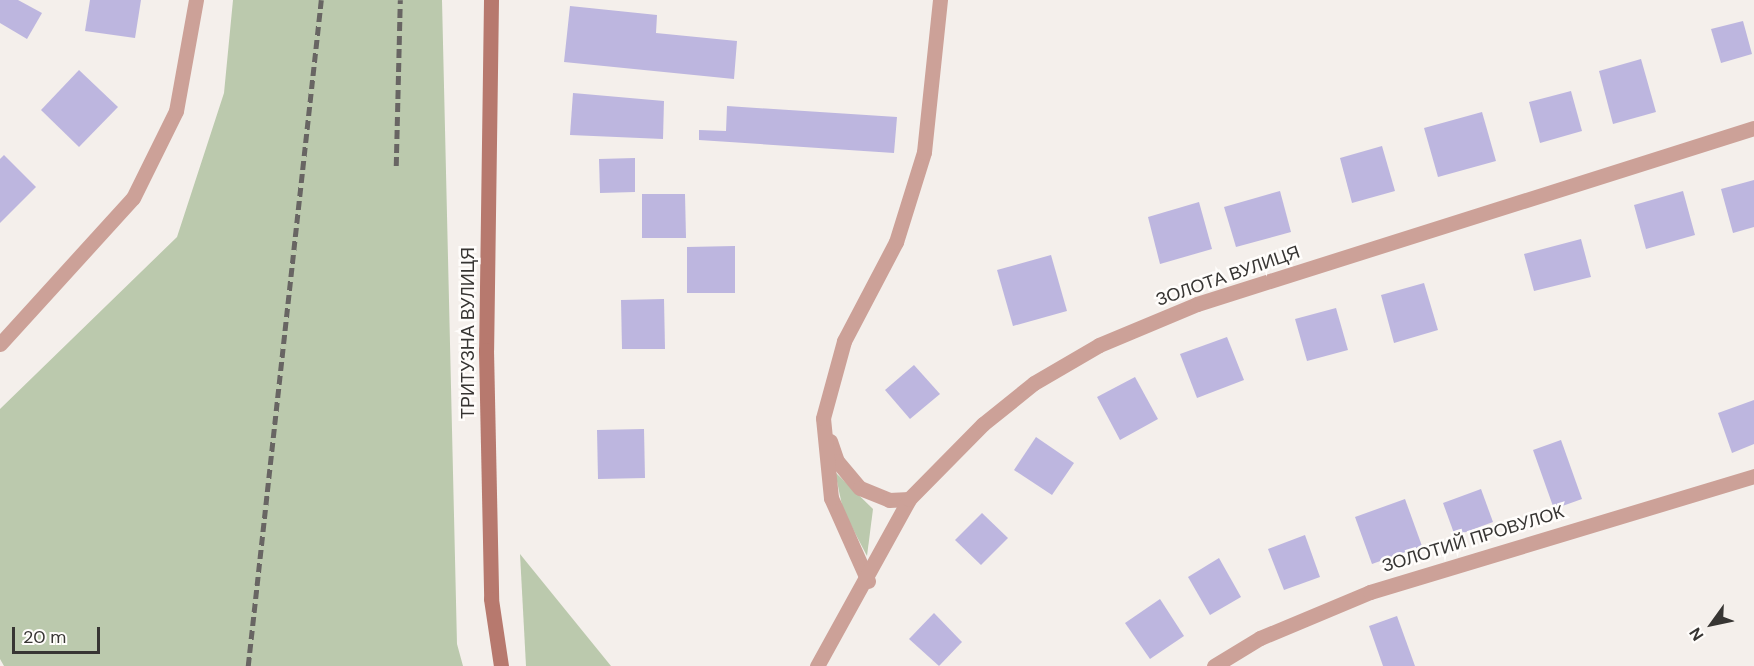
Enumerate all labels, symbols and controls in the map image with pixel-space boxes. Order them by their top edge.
street label: ЗОЛОТА ВУЛИЦЯ [1153,241,1303,311]
street label: ТРИТУЗНА ВУЛИЦЯ [457,247,479,419]
street label: ЗОЛОТИЙ ПРОВУЛОК [1379,501,1567,577]
north arrow [1682,594,1742,654]
scale bar [15,615,104,653]
text: N [1685,623,1708,645]
text: 20 m [23,625,66,649]

